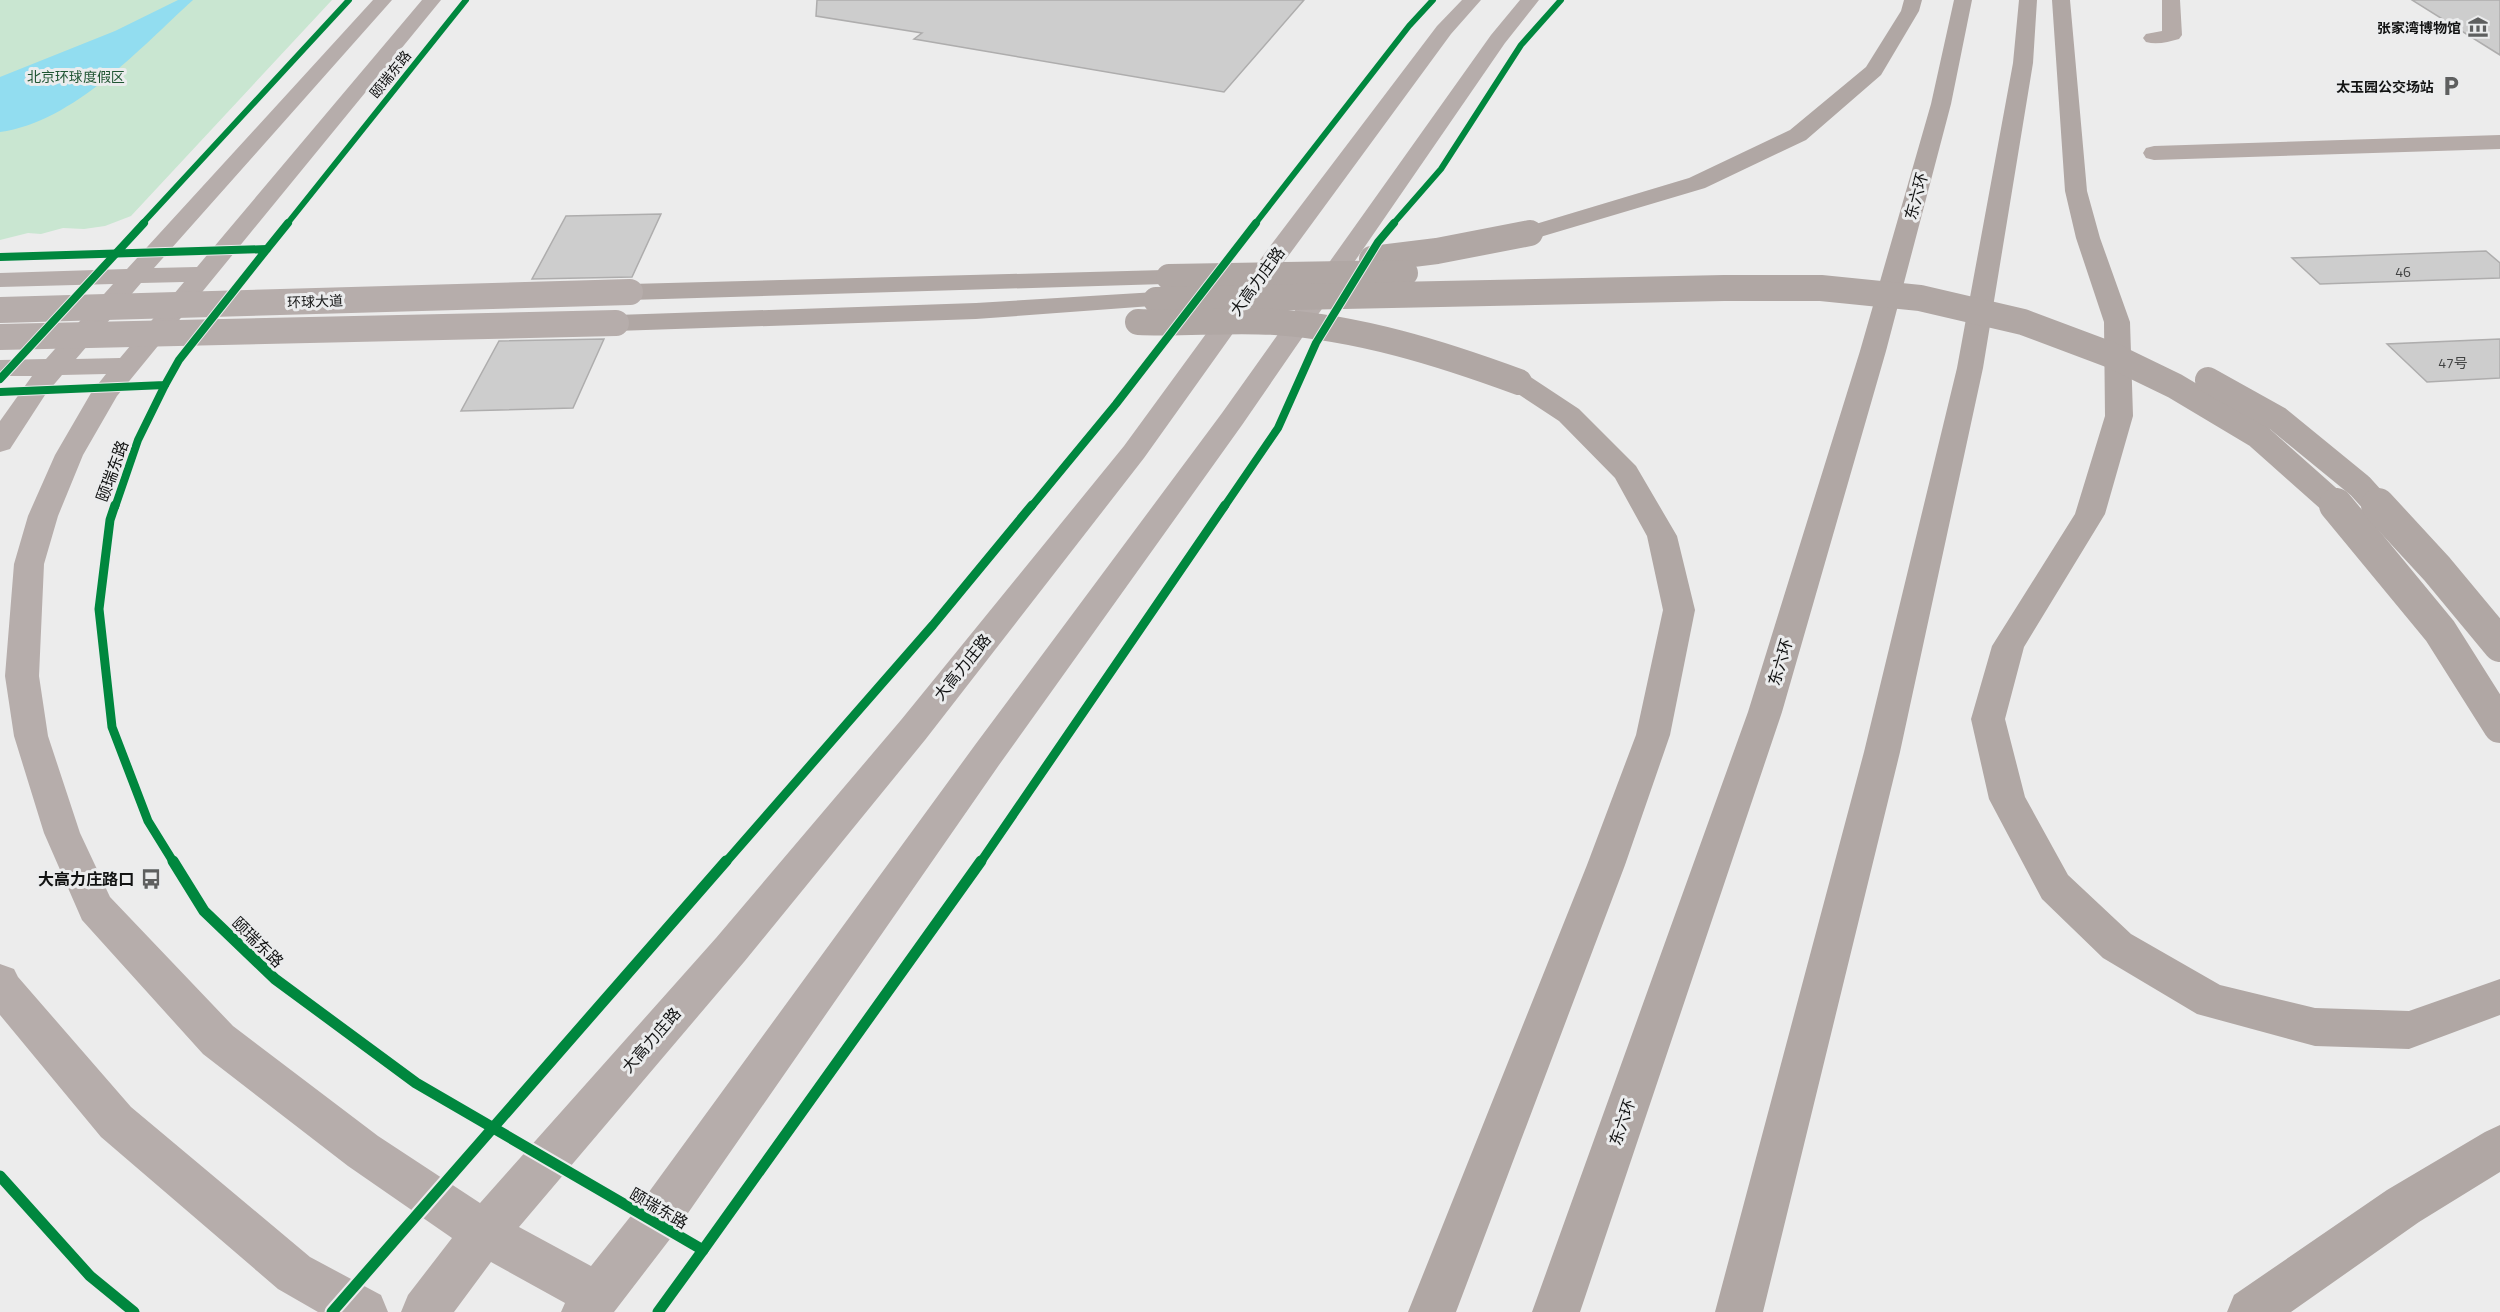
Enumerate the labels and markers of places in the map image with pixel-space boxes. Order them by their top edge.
museum icon: 张家湾博物馆 [2466,15,2490,39]
place label: 张家湾博物馆 [2377,17,2461,38]
parking icon: 太玉园公交场站 [2439,74,2463,98]
place label: 太玉园公交场站 [2336,76,2434,97]
place label: 大高力庄路口 [38,867,134,891]
bus stop icon: 大高力庄路口 [139,867,163,891]

